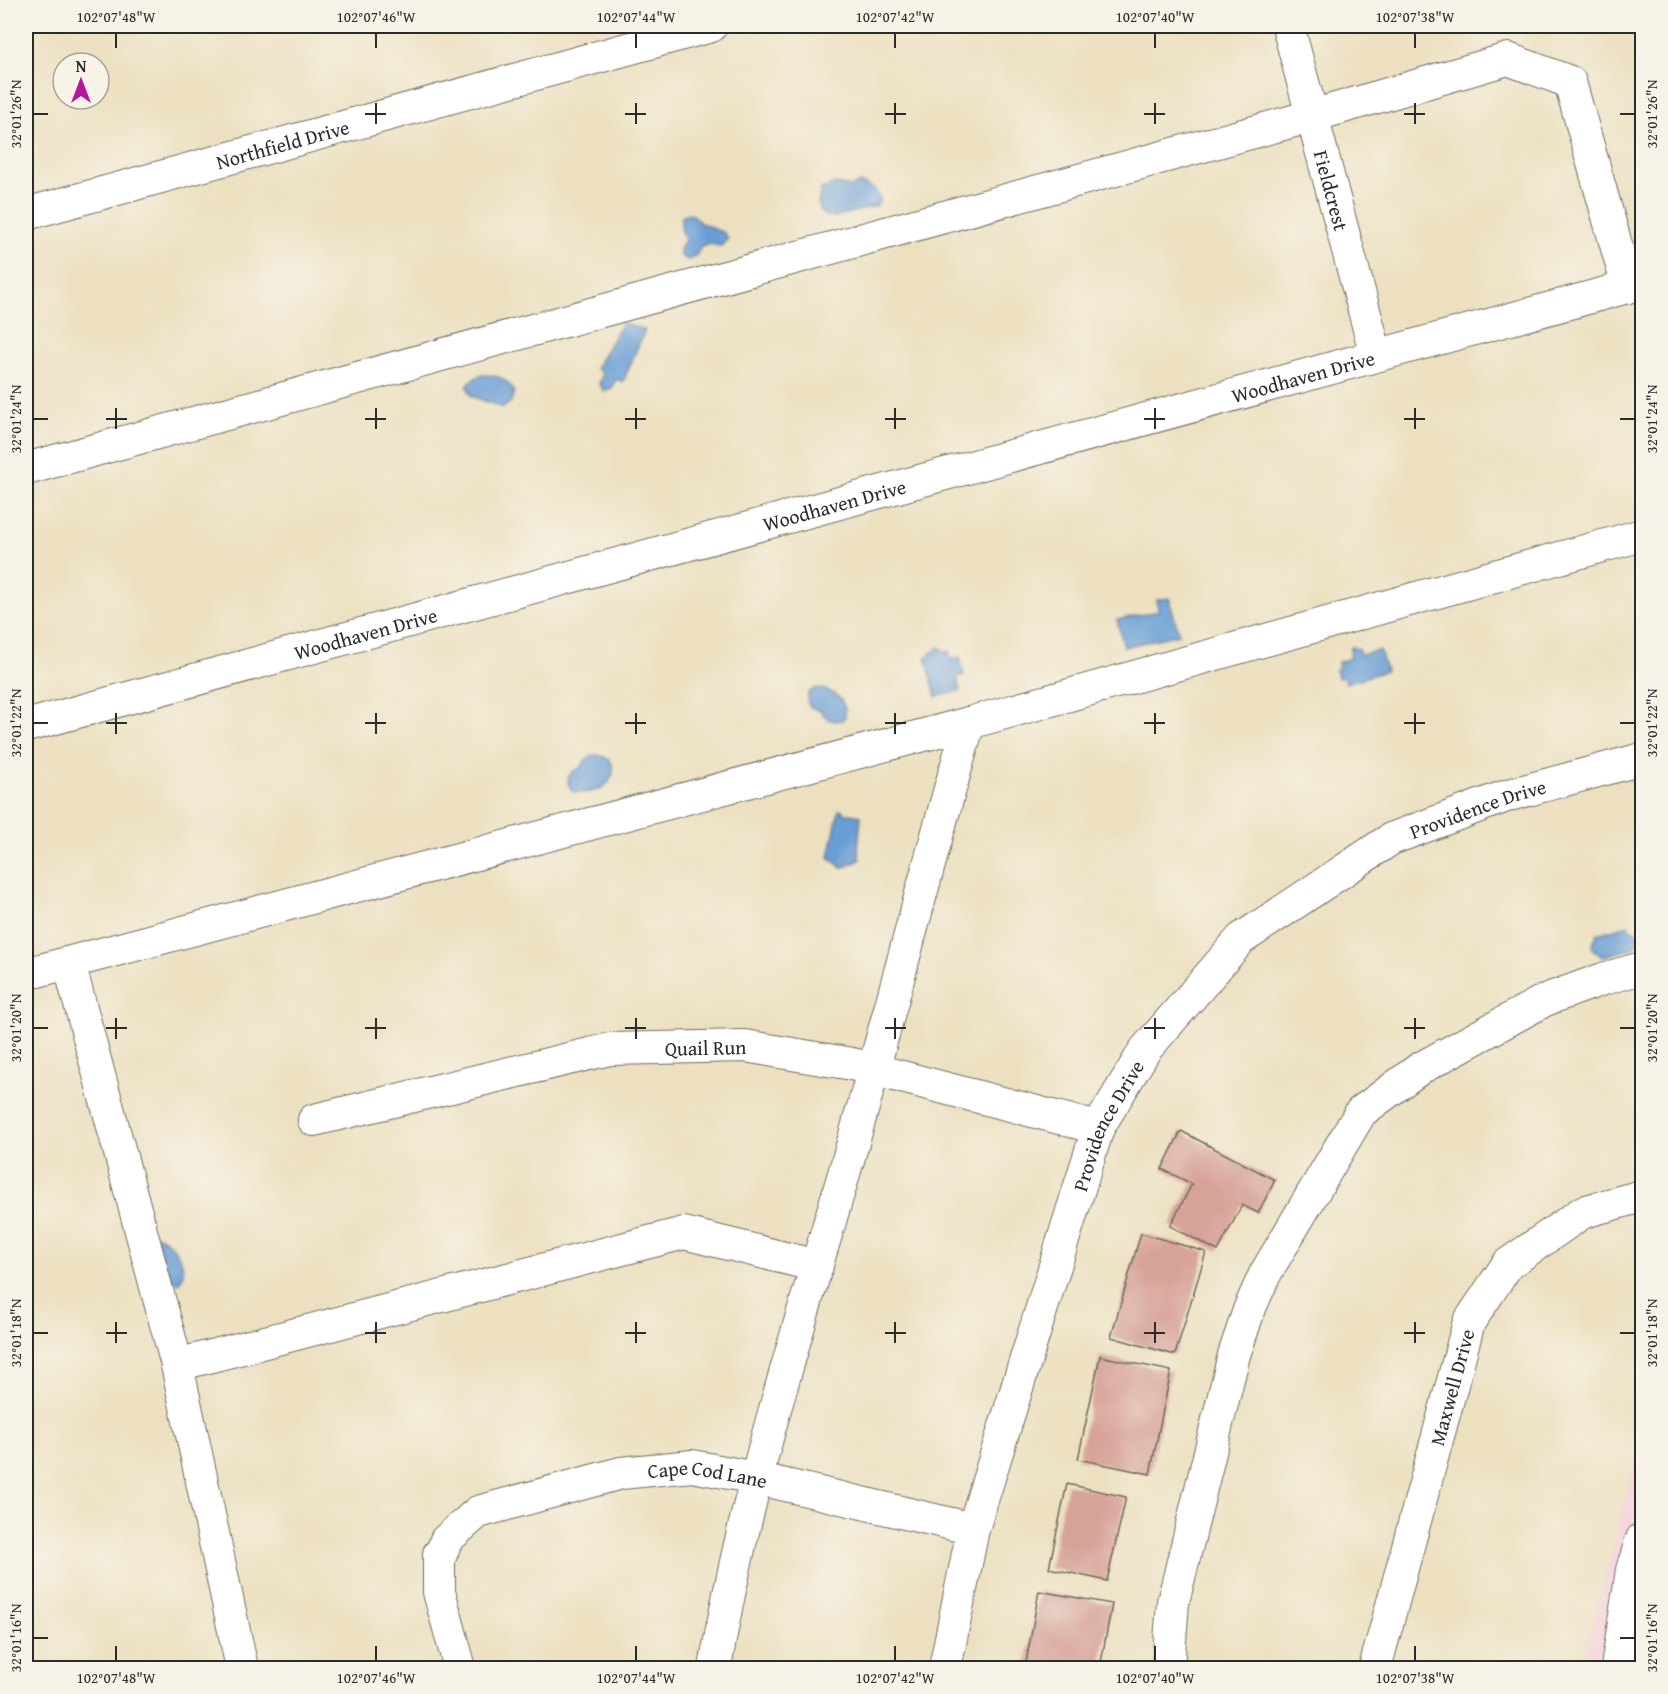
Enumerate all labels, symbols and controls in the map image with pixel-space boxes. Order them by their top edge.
text: 102°07'48"W [76,6,156,27]
text: 102°07'46"W [336,6,416,27]
text: 102°07'44"W [596,6,676,27]
text: 102°07'42"W [855,6,935,27]
text: 102°07'40"W [1115,6,1195,27]
text: 102°07'38"W [1375,6,1455,27]
north arrow [51,51,111,111]
text: N [76,54,87,78]
text: 32°01'26"N [5,79,26,148]
text: 32°01'26"N [1641,79,1662,148]
street label: Northfield Drive [213,112,352,176]
street label: Fieldcrest [1307,147,1357,234]
street label: Woodhaven Drive [1228,343,1378,409]
text: 32°01'24"N [5,384,26,453]
text: 32°01'24"N [1641,384,1662,453]
street label: Woodhaven Drive [759,471,909,538]
street label: Woodhaven Drive [291,599,440,666]
text: 32°01'22"N [5,688,26,757]
text: 32°01'22"N [1641,688,1662,757]
street label: Providence Drive [1405,771,1549,845]
text: 32°01'20"N [5,993,26,1062]
text: 32°01'20"N [1641,993,1662,1062]
street label: Quail Run [664,1031,747,1062]
street label: Providence Drive [1065,1054,1151,1195]
text: 32°01'18"N [5,1298,26,1367]
text: 32°01'18"N [1641,1298,1662,1367]
street label: Maxwell Drive [1422,1326,1481,1449]
street label: Cape Cod Lane [646,1452,770,1495]
text: 32°01'16"N [5,1603,26,1672]
text: 32°01'16"N [1641,1603,1662,1672]
text: 102°07'48"W [76,1667,156,1688]
text: 102°07'46"W [336,1667,416,1688]
text: 102°07'44"W [596,1667,676,1688]
text: 102°07'42"W [855,1667,935,1688]
text: 102°07'40"W [1115,1667,1195,1688]
text: 102°07'38"W [1375,1667,1455,1688]

